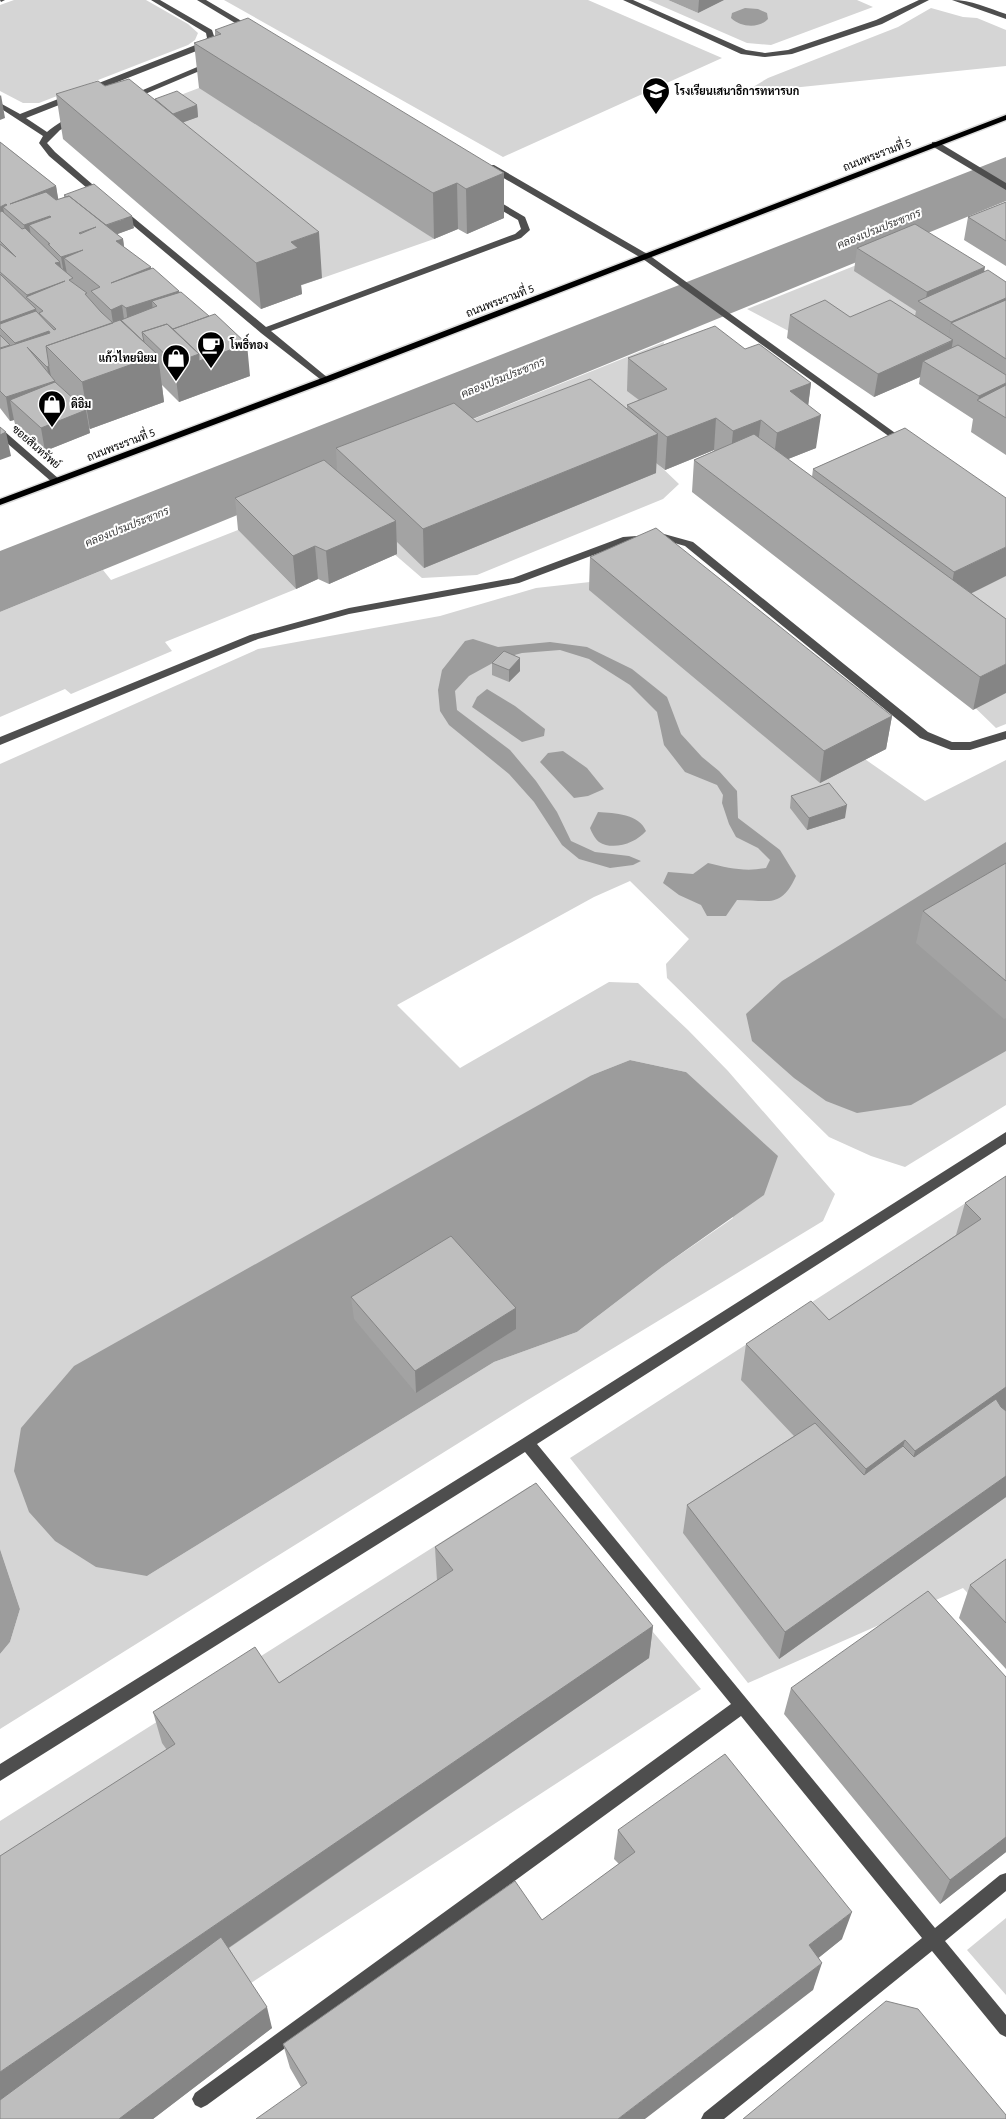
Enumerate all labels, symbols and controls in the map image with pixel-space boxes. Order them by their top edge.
school or university icon: โรงเรียนเสนาธิการทหารบก [641,76,671,115]
place label: โรงเรียนเสนาธิการทหารบก [674,83,799,99]
street label: ถนนพระรามที่ 5 [839,131,913,175]
water label: คลองเปรมประชากร [835,205,924,253]
street label: ถนนพระรามที่ 5 [462,277,536,321]
cafe icon: โพธิ์ทอง [196,330,226,369]
place label: โพธิ์ทอง [229,333,268,353]
shop icon: แก้วไทยนิยม [161,343,191,382]
place label: แก้วไทยนิยม [98,350,157,366]
water label: คลองเปรมประชากร [459,354,548,402]
shop icon: ดิอิม [37,389,67,428]
place label: ดิอิม [71,397,91,412]
street label: ซอยสินทรัพย์ [9,421,64,472]
street label: ถนนพระรามที่ 5 [83,421,157,465]
water label: คลองเปรมประชากร [83,503,172,551]

